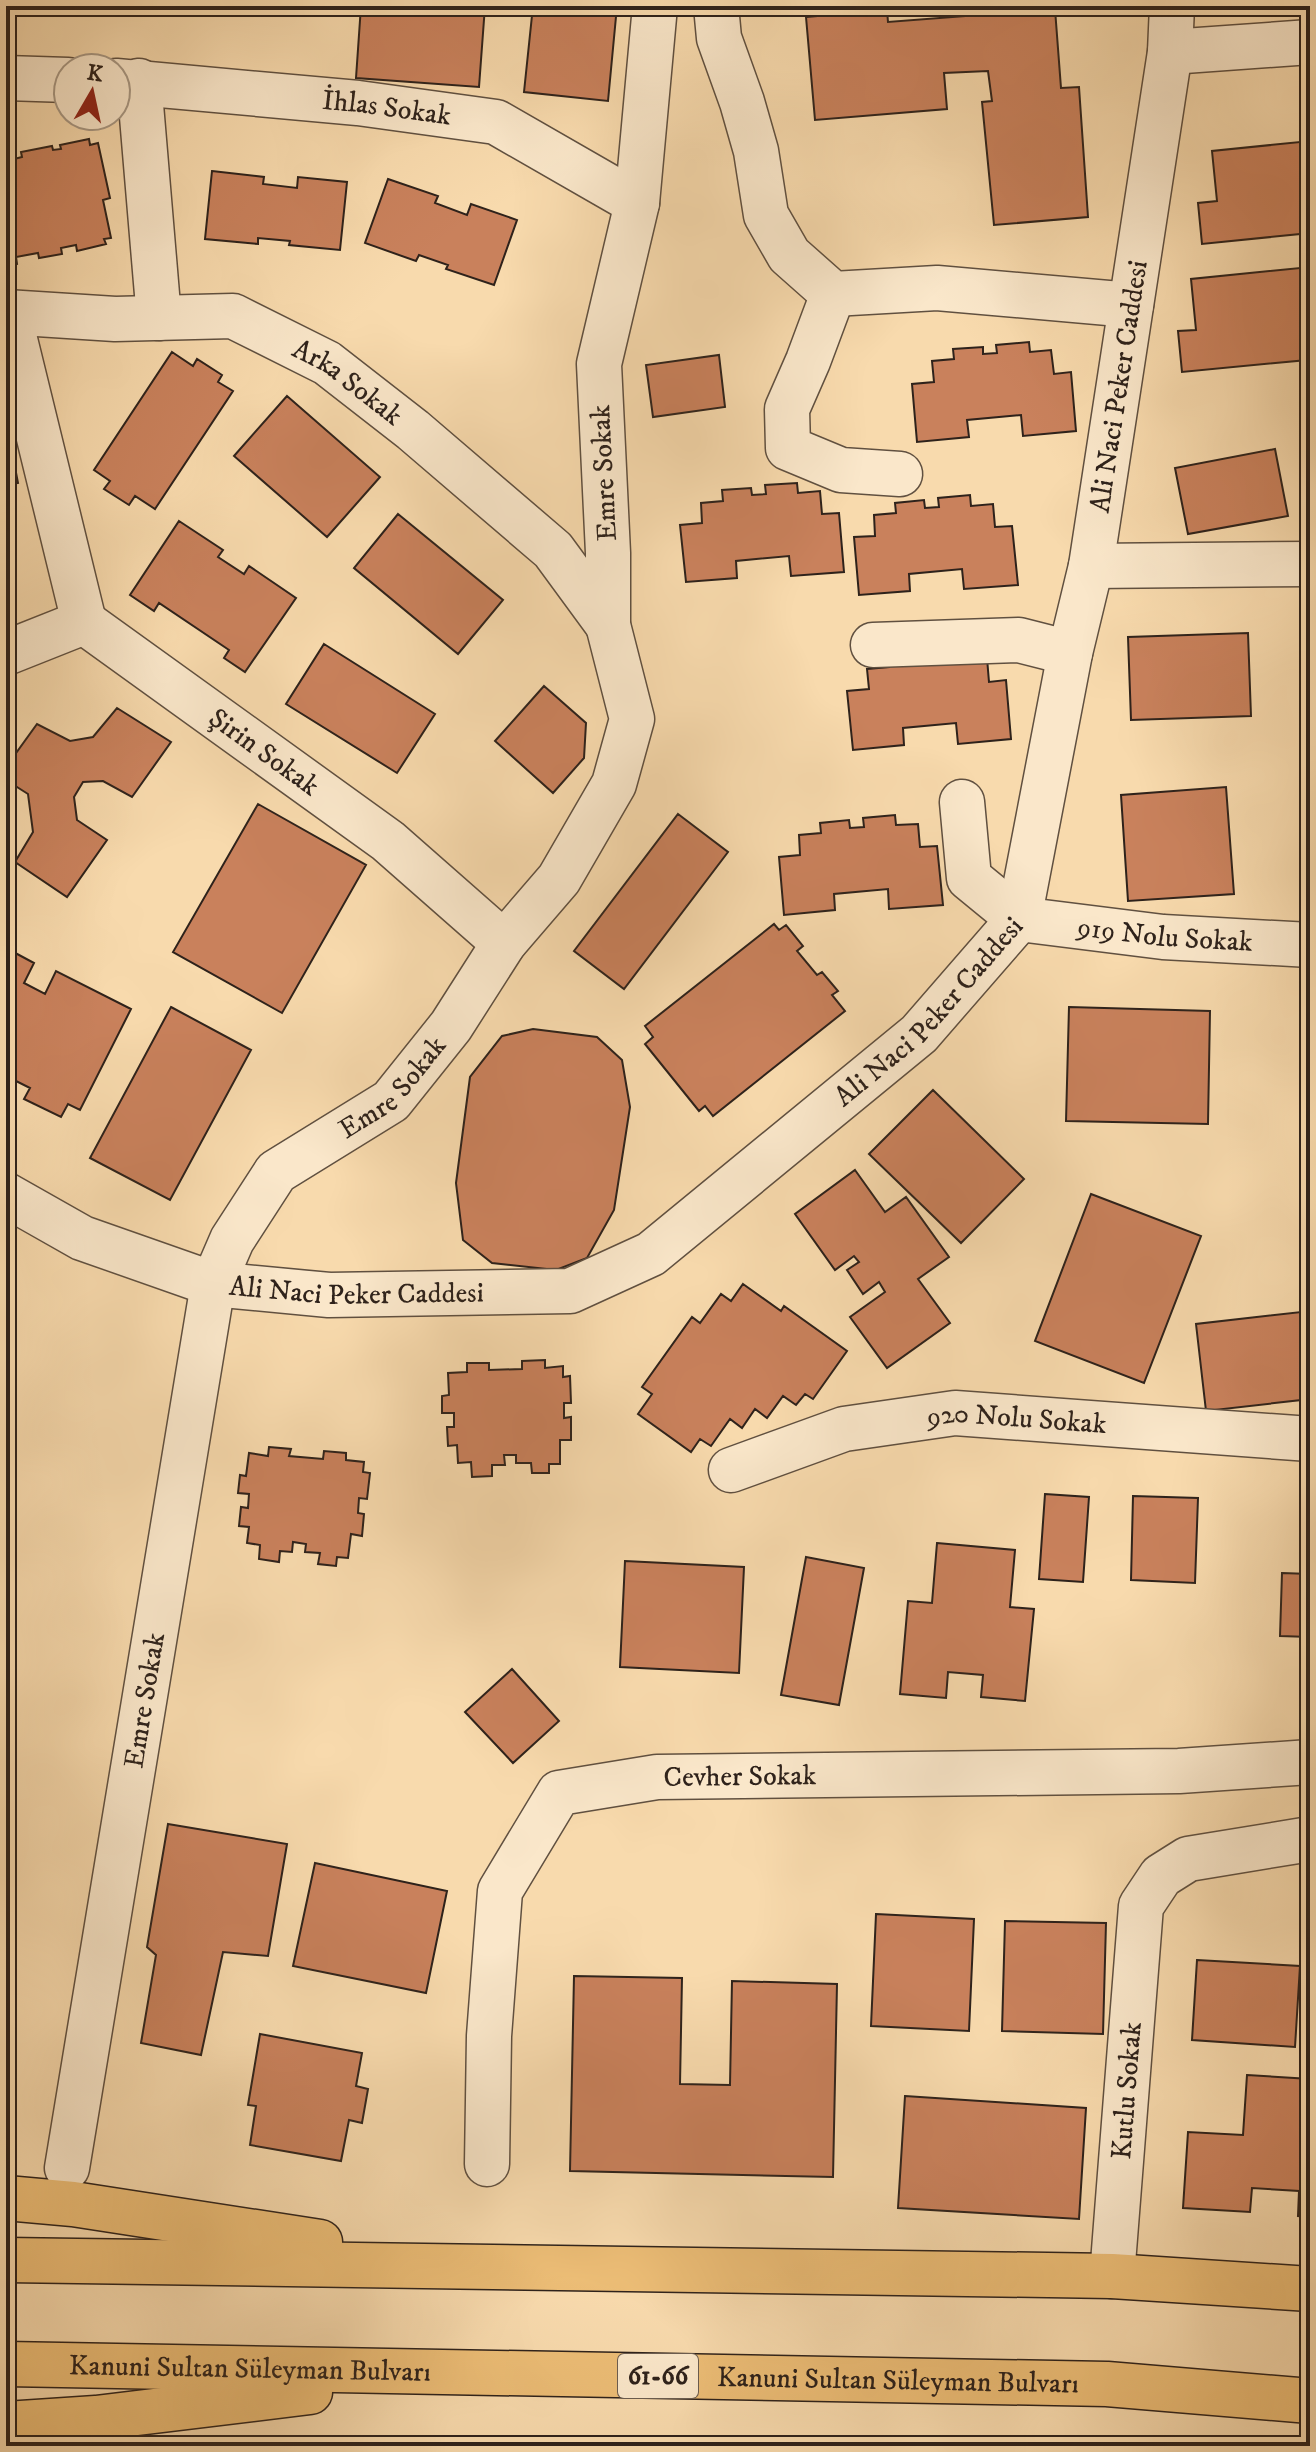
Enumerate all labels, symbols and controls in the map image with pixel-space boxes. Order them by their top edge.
north arrow [52,52,132,132]
text: K [85,59,105,88]
street label: İhlas Sokak [321,82,454,133]
street label: Ali Naci Peker Caddesi [1082,258,1155,515]
street label: Arka Sokak [287,331,410,433]
street label: Emre Sokak [583,404,625,542]
street label: Şirin Sokak [202,700,326,804]
street label: Ali Naci Peker Caddesi [827,909,1031,1114]
street label: 919 Nolu Sokak [1074,909,1254,959]
street label: Emre Sokak [332,1029,454,1147]
street label: Ali Naci Peker Caddesi [228,1268,484,1313]
street label: 920 Nolu Sokak [922,1395,1108,1442]
street label: Emre Sokak [116,1630,173,1771]
street label: Cevher Sokak [663,1758,817,1794]
street label: Kutlu Sokak [1104,2020,1149,2161]
street label: Kanuni Sultan Süleyman Bulvarı [69,2348,431,2389]
road number: 61-66 [618,2354,698,2398]
street label: Kanuni Sultan Süleyman Bulvarı [717,2359,1079,2401]

